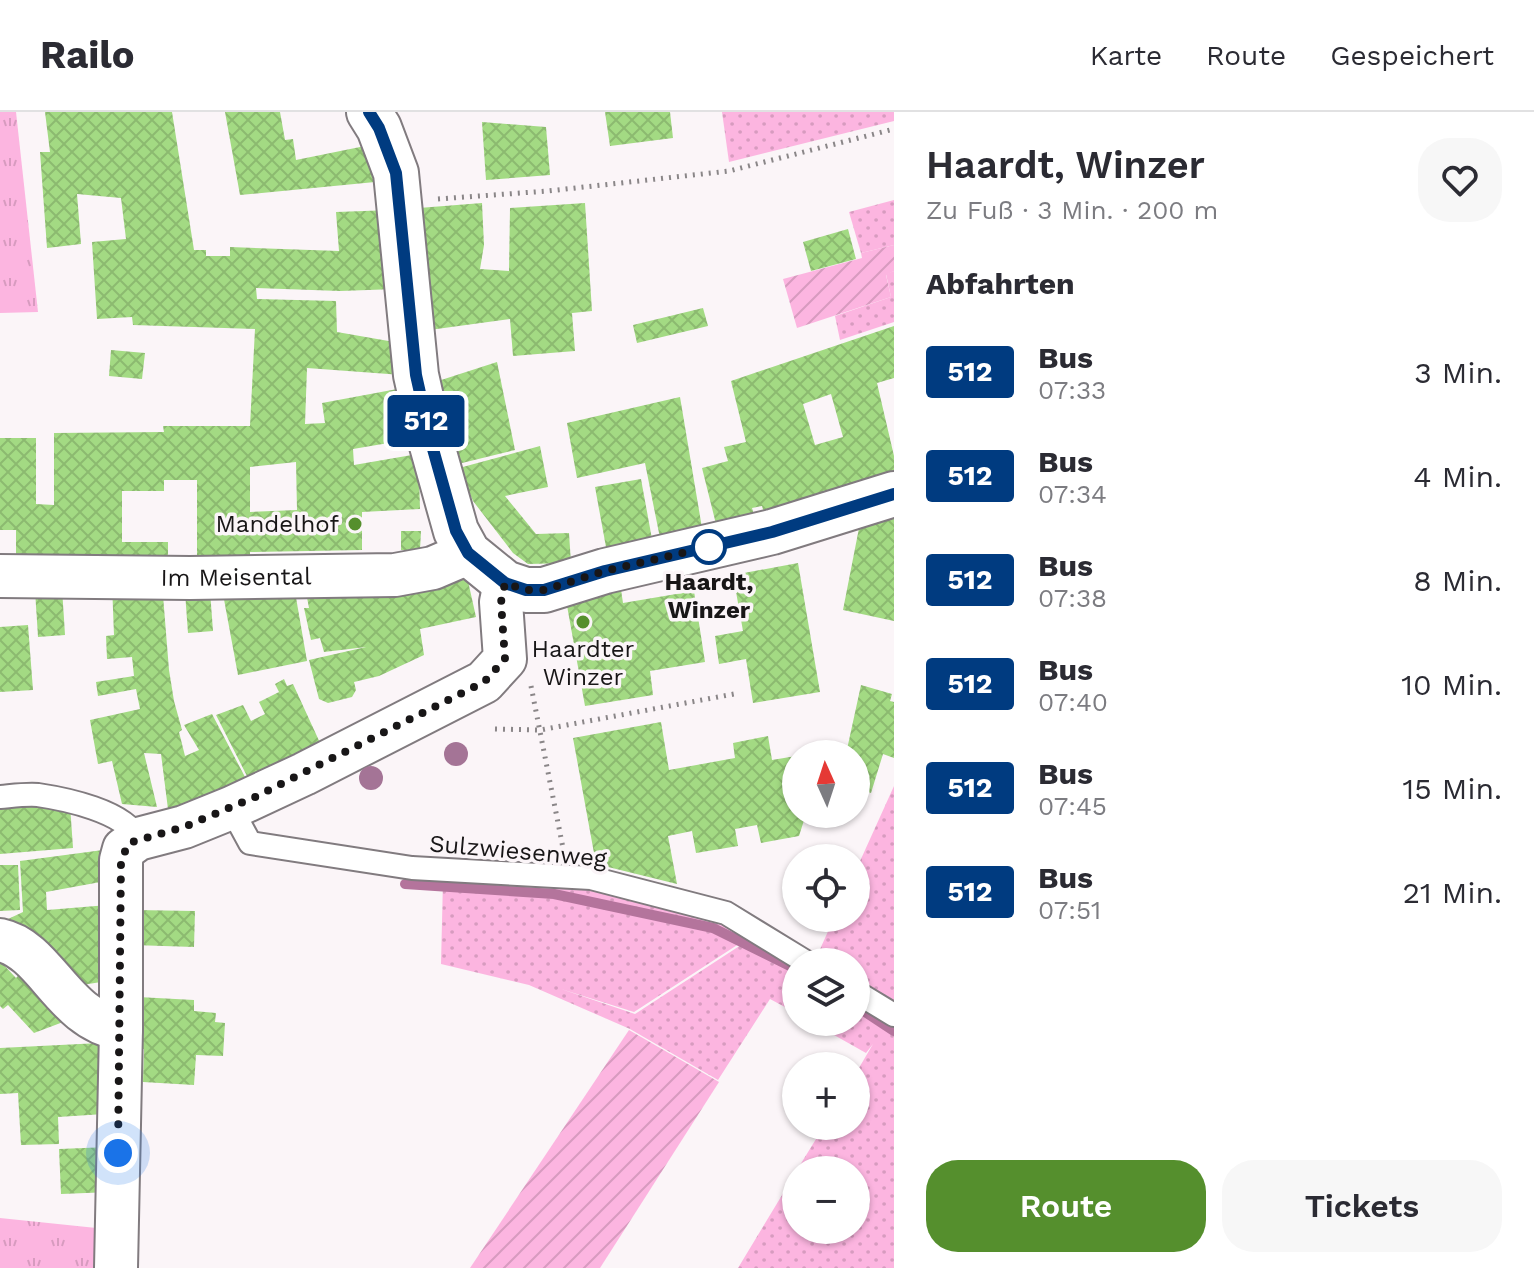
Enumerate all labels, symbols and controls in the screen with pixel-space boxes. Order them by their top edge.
text: Railo [40,33,134,77]
text: Karte [1090,39,1162,72]
text: Route [1206,39,1286,72]
text: Gespeichert [1330,39,1494,72]
button: heart [1418,138,1502,222]
text: Haardt, Winzer [926,143,1205,187]
text: Zu Fuß · 3 Min. · 200 m [926,195,1218,225]
text: Abfahrten [926,266,1075,301]
text: Bus [1038,340,1093,375]
text: 512 [947,355,993,388]
text: 3 Min. [1414,355,1502,390]
text: 07:33 [1038,375,1106,405]
line badge: 512 [380,395,472,447]
text: 512 [403,404,449,437]
text: Bus [1038,444,1093,479]
text: 512 [947,459,993,492]
text: 4 Min. [1413,459,1502,494]
text: 07:34 [1038,479,1107,509]
place label: Mandelhof [215,510,340,538]
marker: Mandelhof [346,515,364,533]
marker: Haardt, Winzer [692,530,726,564]
text: Bus [1038,548,1093,583]
street label: Im Meisental [160,562,312,592]
text: 512 [947,563,993,596]
text: 8 Min. [1413,563,1502,598]
place label: Haardt, Winzer [665,568,753,624]
text: 07:38 [1038,583,1107,613]
marker: Haardter Winzer [574,613,592,631]
place label: Haardter Winzer [532,635,635,691]
text: Bus [1038,652,1093,687]
text: 512 [947,667,993,700]
text: 10 Min. [1401,667,1502,702]
text: 07:40 [1038,687,1108,717]
north arrow [782,740,870,828]
map controls [782,740,870,1244]
text: Bus [1038,756,1093,791]
text: 512 [947,771,993,804]
text: 15 Min. [1402,771,1502,806]
text: 07:45 [1038,791,1107,821]
street label: Sulzwiesenweg [428,829,608,873]
button: locate [782,844,870,932]
text: Bus [1038,860,1093,895]
text: 512 [947,875,993,908]
text: 21 Min. [1402,875,1502,910]
text: 07:51 [1038,895,1101,925]
button: layers [782,948,870,1036]
button: + [782,1052,870,1140]
your location [98,1133,138,1173]
button: − [782,1156,870,1244]
button: Route [926,1160,1206,1252]
button: Tickets [1222,1160,1502,1252]

